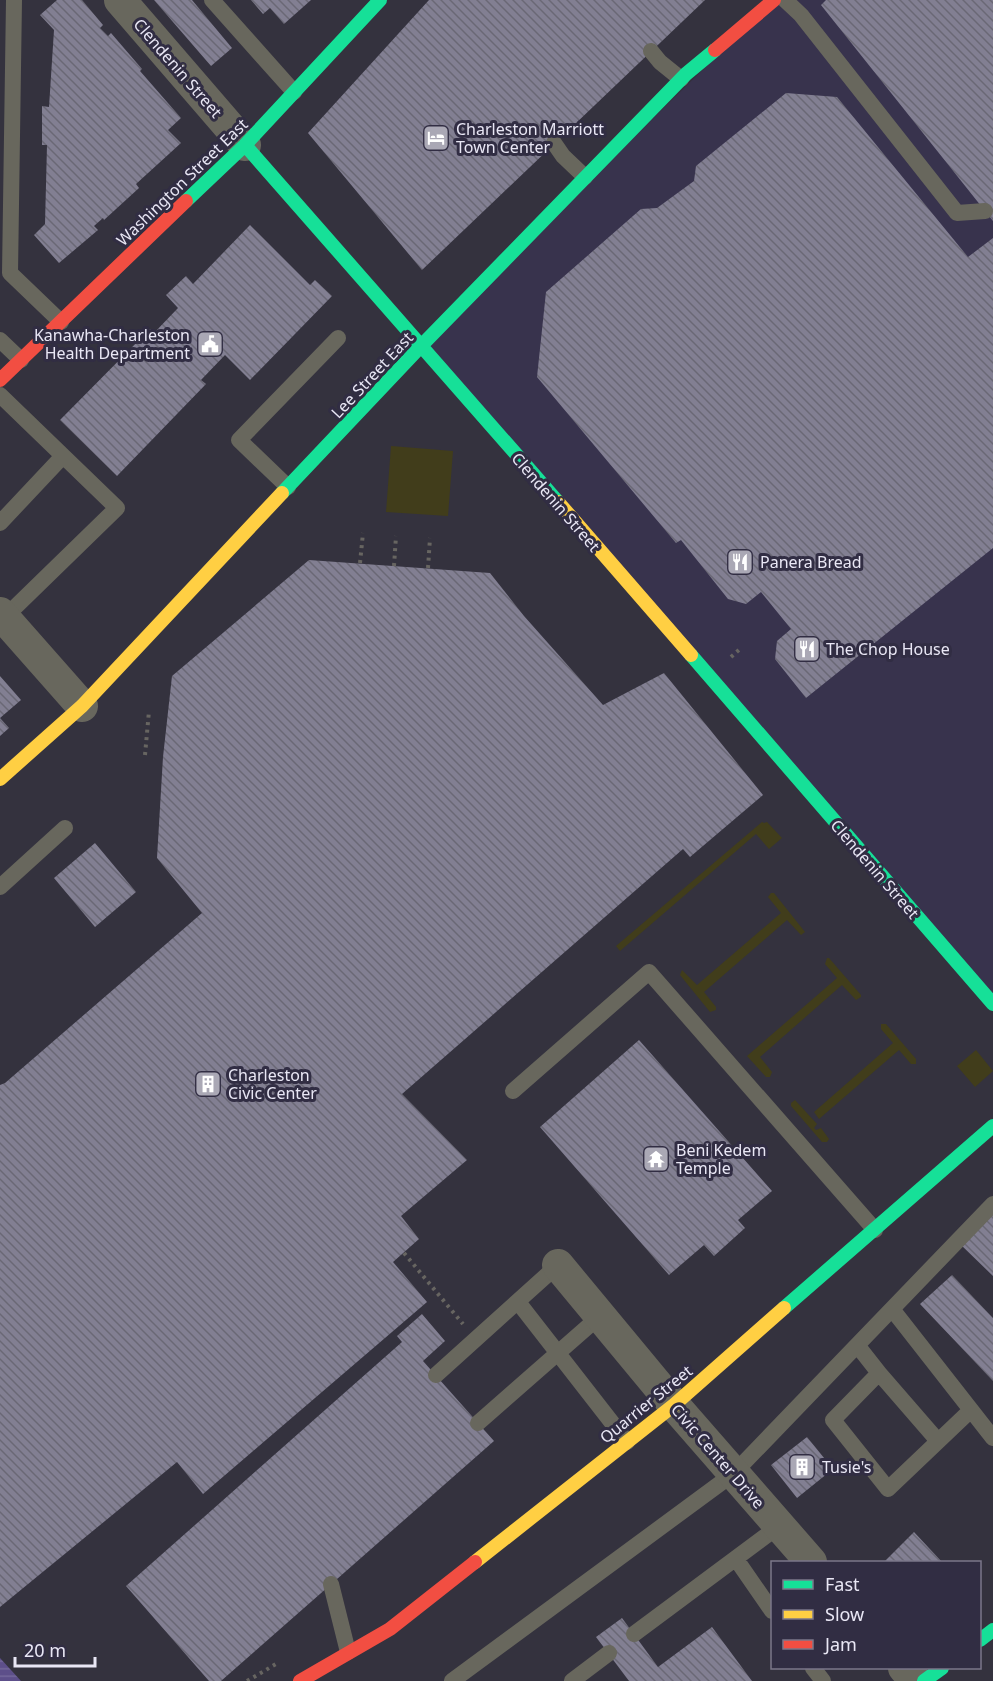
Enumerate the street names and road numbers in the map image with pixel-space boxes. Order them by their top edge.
street label: Clendenin Street [129,14,227,122]
street label: Washington Street East [112,113,253,251]
street label: Lee Street East [326,327,418,423]
street label: Clendenin Street [507,448,605,556]
street label: Clendenin Street [826,815,924,923]
street label: Quarrier Street [595,1360,697,1448]
street label: Civic Center Drive [666,1399,770,1513]

